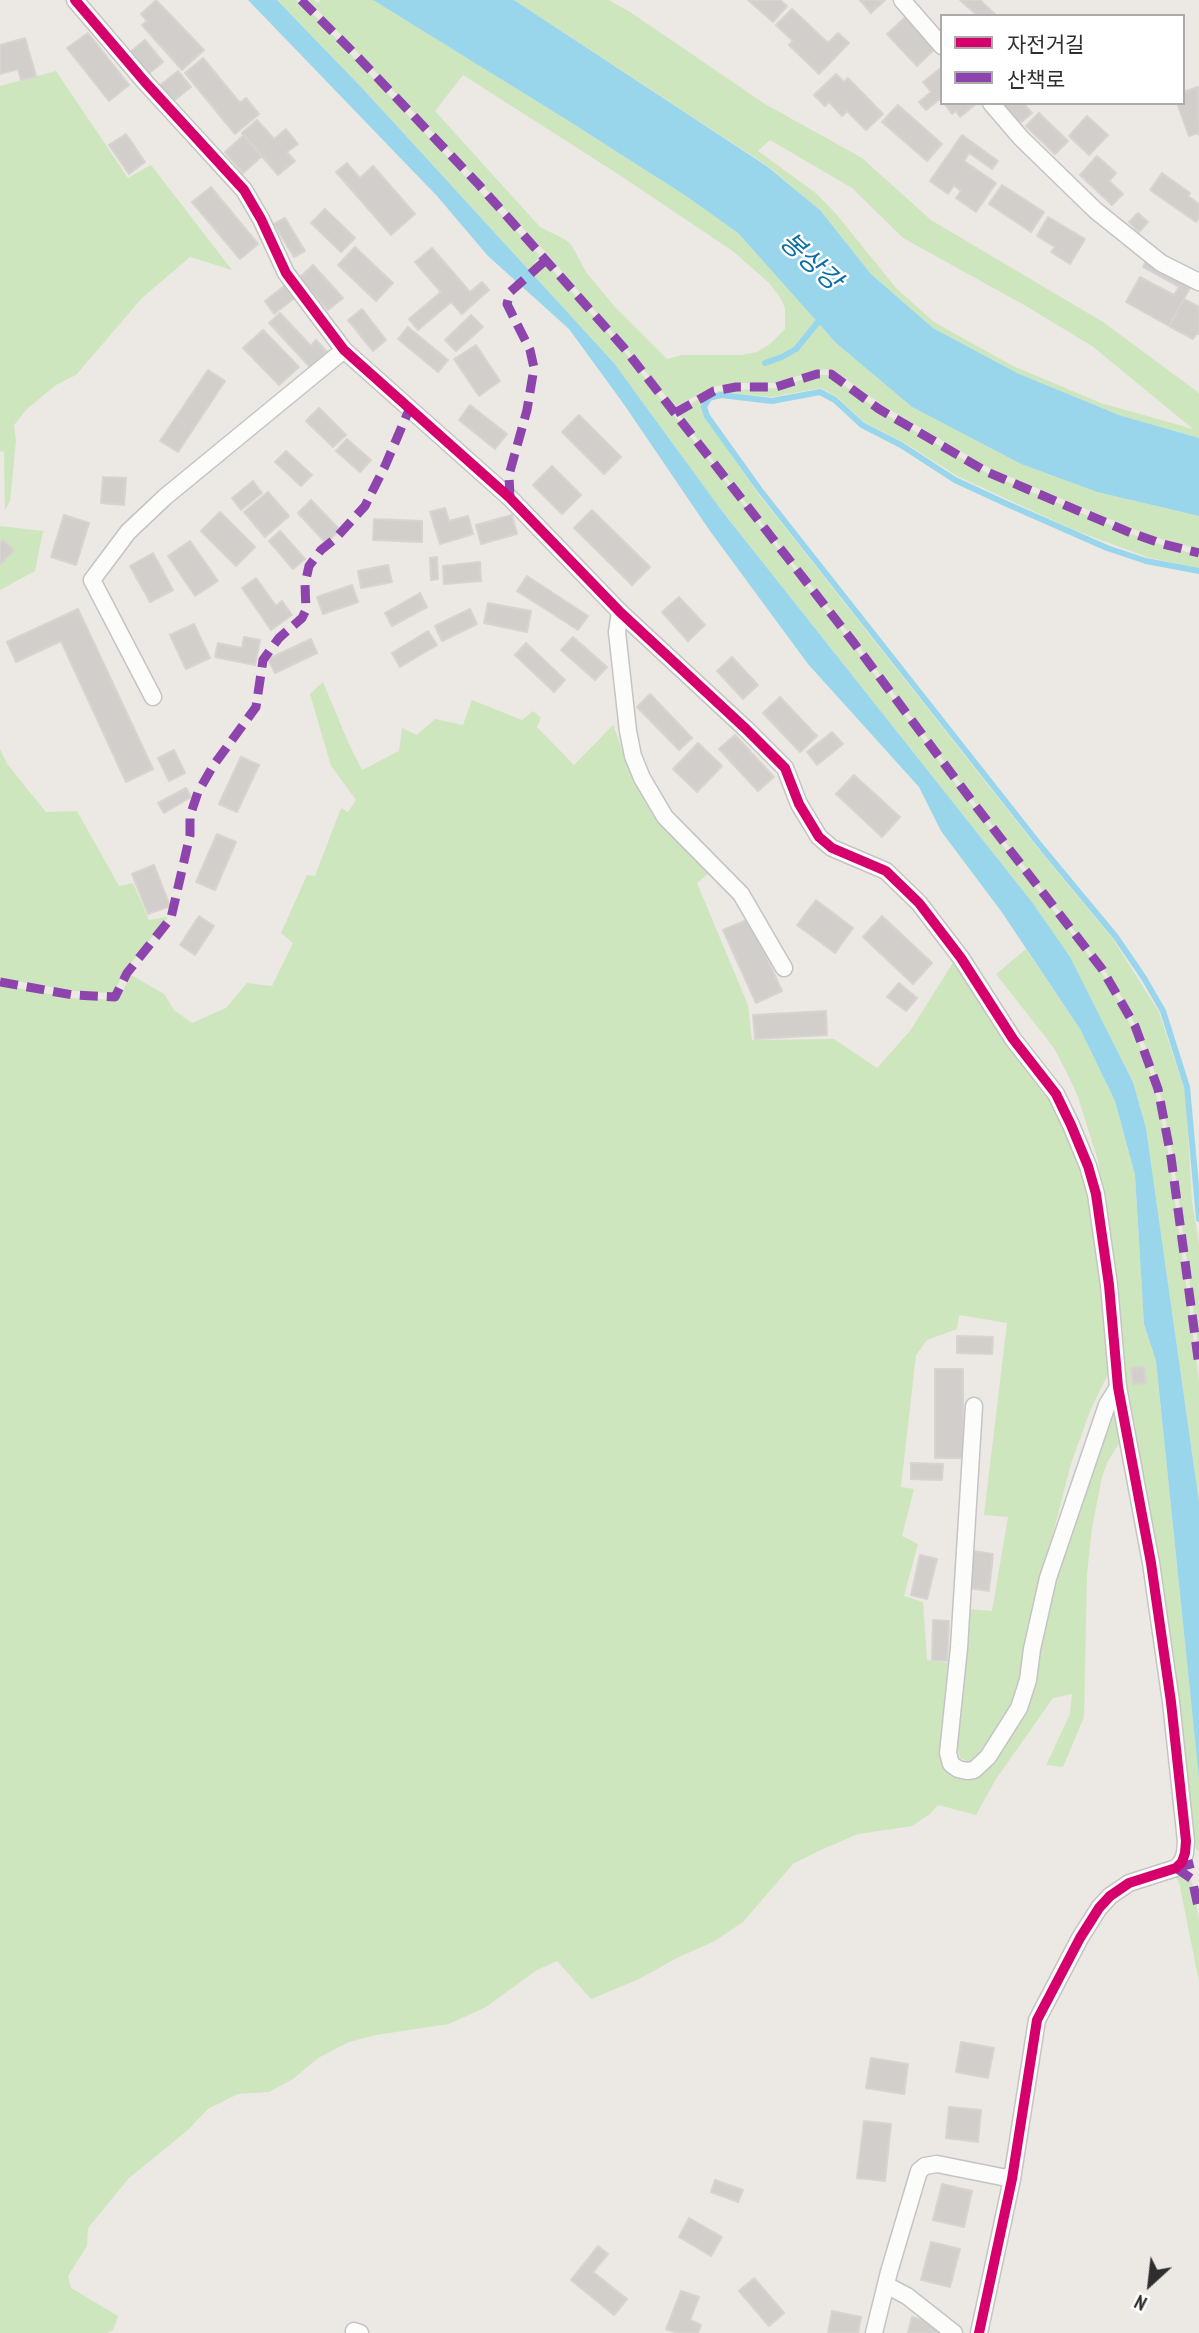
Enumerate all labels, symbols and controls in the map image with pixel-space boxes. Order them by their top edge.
legend [940,14,1185,105]
text: 자전거길 [1007,31,1084,58]
text: 산책로 [1007,66,1065,93]
water label: 봉상강 [773,226,847,298]
north arrow [1115,2249,1185,2319]
text: N [1130,2290,1150,2316]

